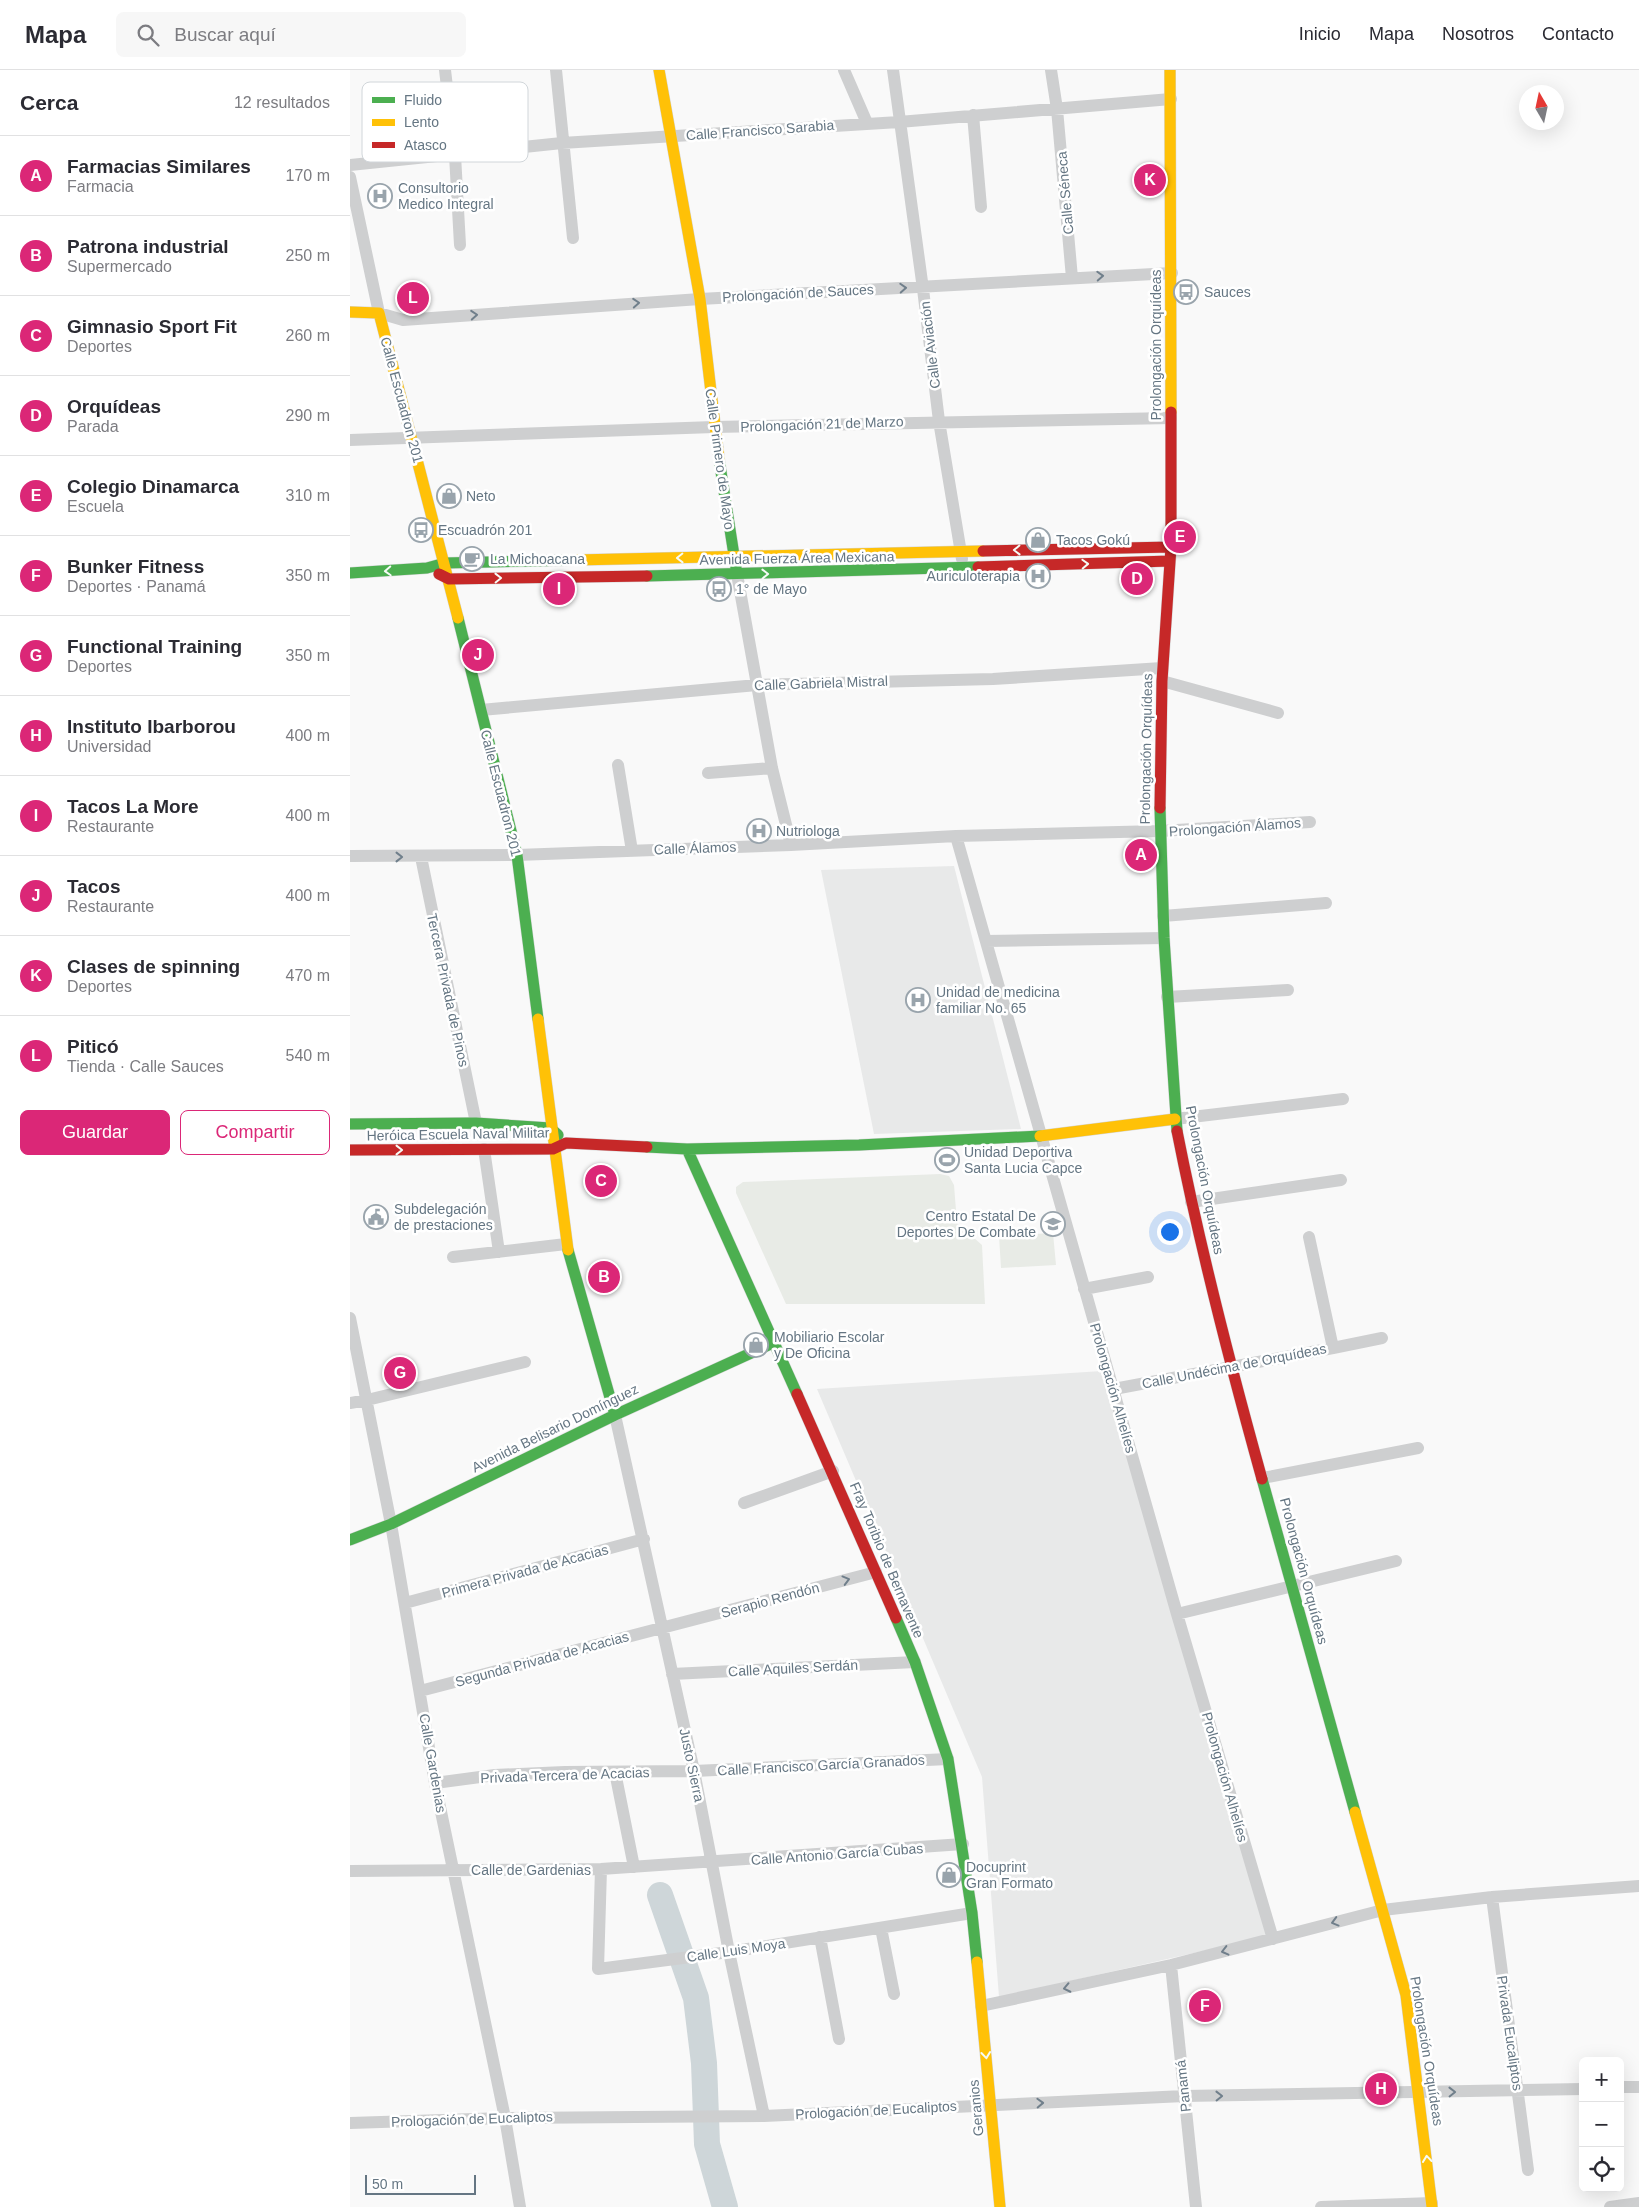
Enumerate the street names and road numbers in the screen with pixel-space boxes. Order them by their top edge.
street label: Calle Francisco Sarabia [685,117,835,143]
street label: Calle Séneca [1053,151,1077,235]
street label: Prolongación Orquídeas [1148,270,1164,421]
street label: Prolongación de Sauces [722,281,874,305]
street label: Calle Aviación [917,301,943,389]
street label: Calle Escuadron 201 [377,335,427,465]
street label: Calle Primero de Mayo [702,387,738,531]
street label: Prolongación 21 de Marzo [740,413,904,435]
street label: Avenida Fuerza Área Mexicana [699,548,895,568]
street label: Calle Gabriela Mistral [754,673,888,693]
street label: Prolongación Orquídeas [1137,673,1155,825]
street label: Calle Escuadron 201 [478,728,525,858]
street label: Prolongación Álamos [1168,814,1302,840]
street label: Calle Álamos [654,839,736,857]
street label: Tercera Privada de Pinos [424,912,472,1068]
street label: Prolongación Orquídeas [1183,1104,1227,1256]
street label: Heróica Escuela Naval Militar [366,1124,550,1144]
street label: Prolongación Alhelíes [1087,1321,1139,1455]
street label: Calle Undécima de Orquídeas [1140,1340,1328,1392]
street label: Avenida Belisario Domínguez [469,1381,641,1475]
street label: Fray Toribio de Bernavente [847,1480,927,1641]
street label: Prolongación Orquídeas [1277,1496,1331,1646]
street label: Primera Privada de Acacias [440,1541,610,1601]
street label: Serapio Rendón [719,1579,821,1621]
street label: Segunda Privada de Acacias [453,1628,631,1690]
street label: Calle Aquiles Serdán [728,1657,858,1679]
street label: Prolongación Alhelíes [1199,1710,1251,1844]
street label: Calle Gardenias [416,1712,450,1814]
street label: Justo Sierra [676,1727,708,1803]
street label: Calle Francisco García Granados [717,1752,925,1778]
street label: Privada Tercera de Acacias [480,1764,650,1786]
street label: Calle Antonio García Cubas [750,1840,924,1868]
street label: Calle de Gardenias [471,1862,591,1878]
street label: Calle Luis Moya [686,1935,787,1965]
street label: Privada Eucaliptos [1494,1974,1526,2092]
street label: Prolongación Orquídeas [1407,1975,1447,2127]
street label: Panamá [1172,2059,1194,2113]
street label: Geranios [966,2079,986,2137]
street label: Prologación de Eucaliptos [795,2098,957,2122]
street label: Prologación de Eucaliptos [391,2108,553,2130]

